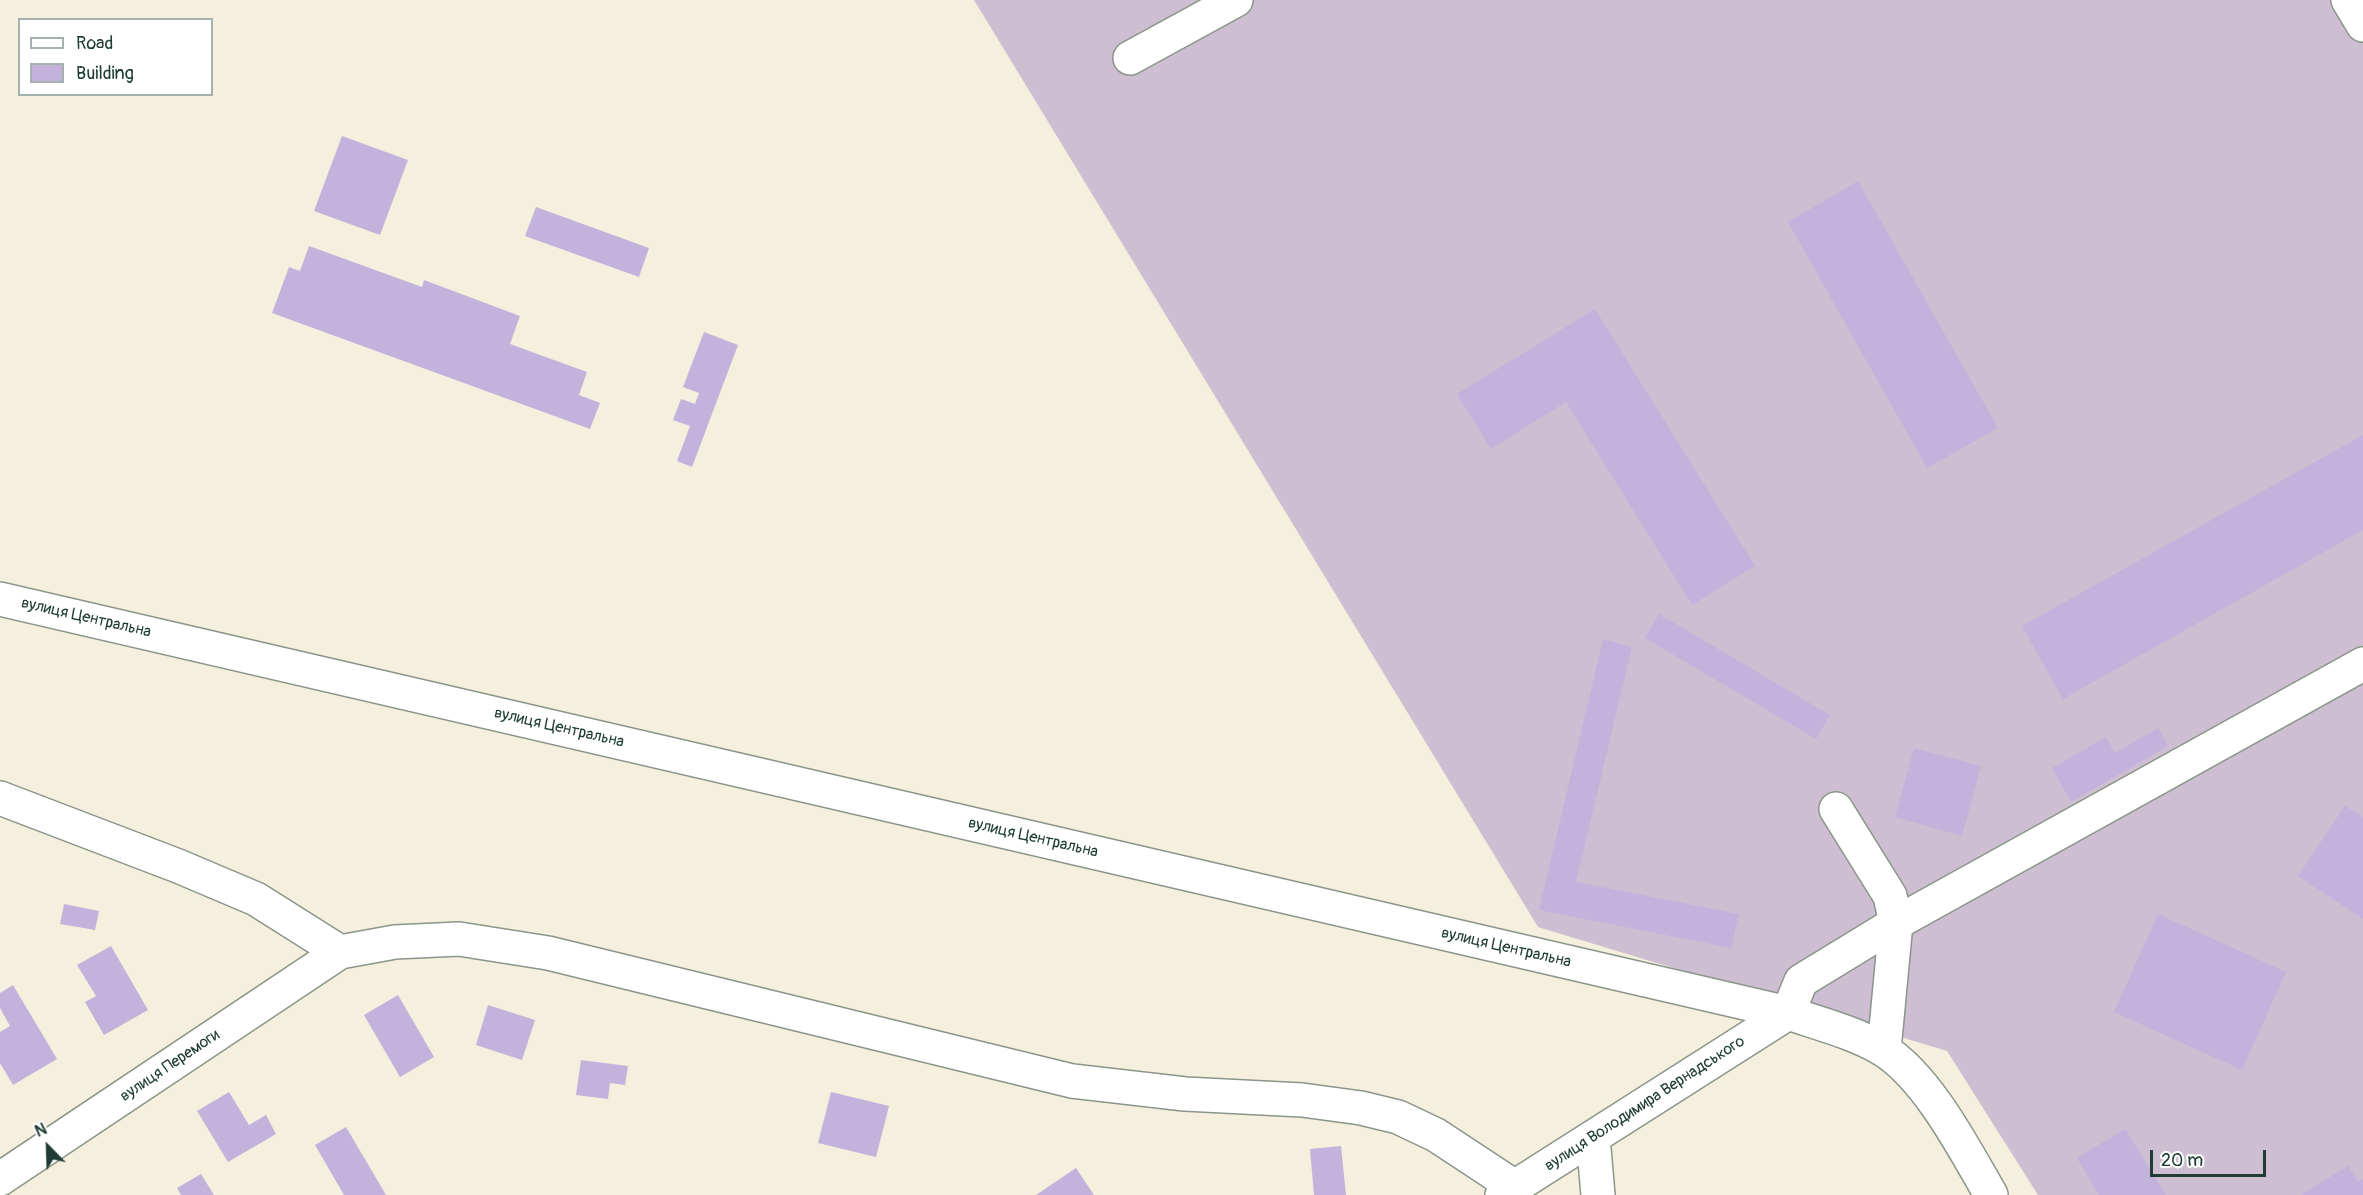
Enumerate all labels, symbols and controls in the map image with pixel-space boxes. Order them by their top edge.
legend [18,18,213,96]
text: Road [76,32,113,55]
text: Building [76,62,134,85]
street label: вулиця Центральна [19,594,153,642]
street label: вулиця Центральна [492,704,626,752]
street label: вулиця Центральна [966,814,1100,862]
street label: вулиця Центральна [1439,924,1573,972]
street label: вулиця Перемоги [117,1026,223,1106]
street label: вулиця Володимира Вернадського [1541,1032,1749,1176]
north arrow [18,1117,78,1177]
text: N [32,1119,50,1142]
scale bar [2153,1138,2268,1176]
text: 20 m [2161,1149,2203,1172]

